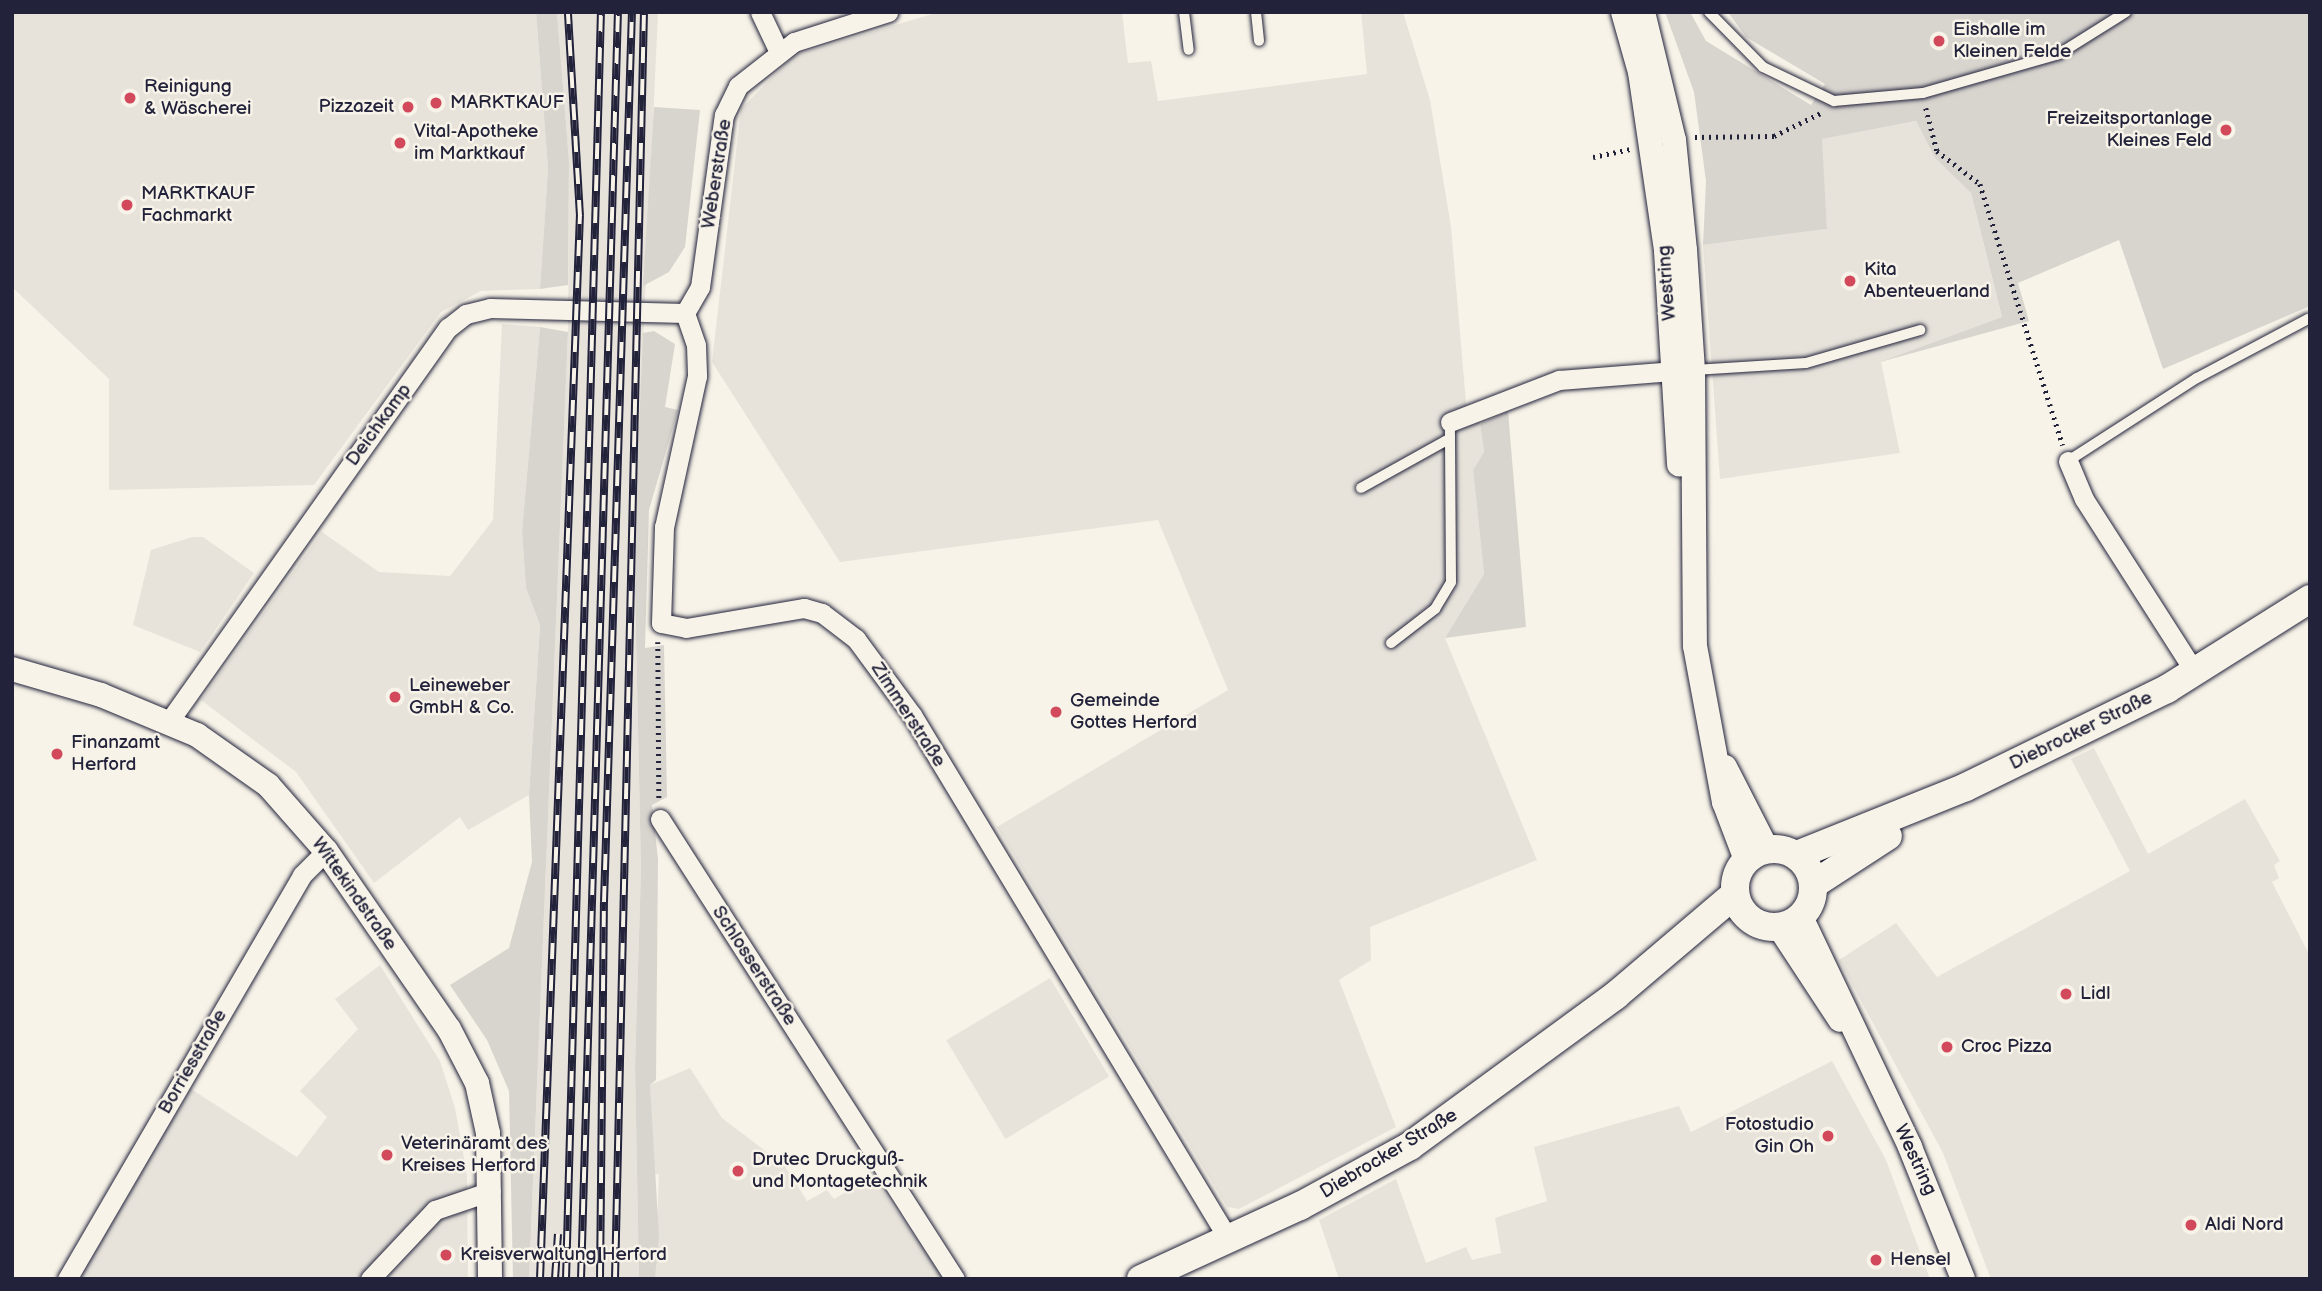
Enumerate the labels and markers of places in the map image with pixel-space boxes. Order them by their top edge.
place label: Eishalle im Kleinen Felde [1953,19,2071,63]
marker: Eishalle im Kleinen Felde [1931,33,1947,49]
place label: Reinigung & Wäscherei [144,76,252,120]
marker: Reinigung & Wäscherei [122,90,138,106]
place label: MARKTKAUF [450,92,564,114]
marker: MARKTKAUF [428,95,444,111]
place label: Pizzazeit [319,96,394,118]
marker: Pizzazeit [400,99,416,115]
place label: Freizeitsportanlage Kleines Feld [2046,108,2212,152]
place label: Vital-Apotheke im Marktkauf [414,121,538,165]
marker: Freizeitsportanlage Kleines Feld [2218,122,2234,138]
marker: Vital-Apotheke im Marktkauf [392,135,408,151]
place label: MARKTKAUF Fachmarkt [141,183,255,227]
marker: MARKTKAUF Fachmarkt [119,197,135,213]
place label: Kita Abenteuerland [1864,259,1990,303]
marker: Kita Abenteuerland [1842,273,1858,289]
place label: Leineweber GmbH & Co. [409,675,514,719]
marker: Leineweber GmbH & Co. [387,689,403,705]
place label: Gemeinde Gottes Herford [1070,690,1197,734]
marker: Gemeinde Gottes Herford [1048,704,1064,720]
place label: Finanzamt Herford [71,732,160,776]
marker: Finanzamt Herford [49,746,65,762]
place label: Lidl [2080,983,2110,1005]
marker: Lidl [2058,986,2074,1002]
place label: Croc Pizza [1961,1036,2052,1058]
marker: Croc Pizza [1939,1039,1955,1055]
place label: Fotostudio Gin Oh [1725,1114,1814,1158]
marker: Fotostudio Gin Oh [1820,1128,1836,1144]
place label: Veterinäramt des Kreises Herford [401,1133,547,1177]
marker: Veterinäramt des Kreises Herford [379,1147,395,1163]
place label: Drutec Druckguß- und Montagetechnik [752,1149,927,1193]
marker: Drutec Druckguß- und Montagetechnik [730,1163,746,1179]
place label: Aldi Nord [2205,1214,2284,1236]
marker: Aldi Nord [2183,1217,2199,1233]
place label: Kreisverwaltung Herford [460,1244,667,1266]
marker: Kreisverwaltung Herford [438,1247,454,1263]
place label: Hensel [1890,1249,1951,1271]
marker: Hensel [1868,1252,1884,1268]

